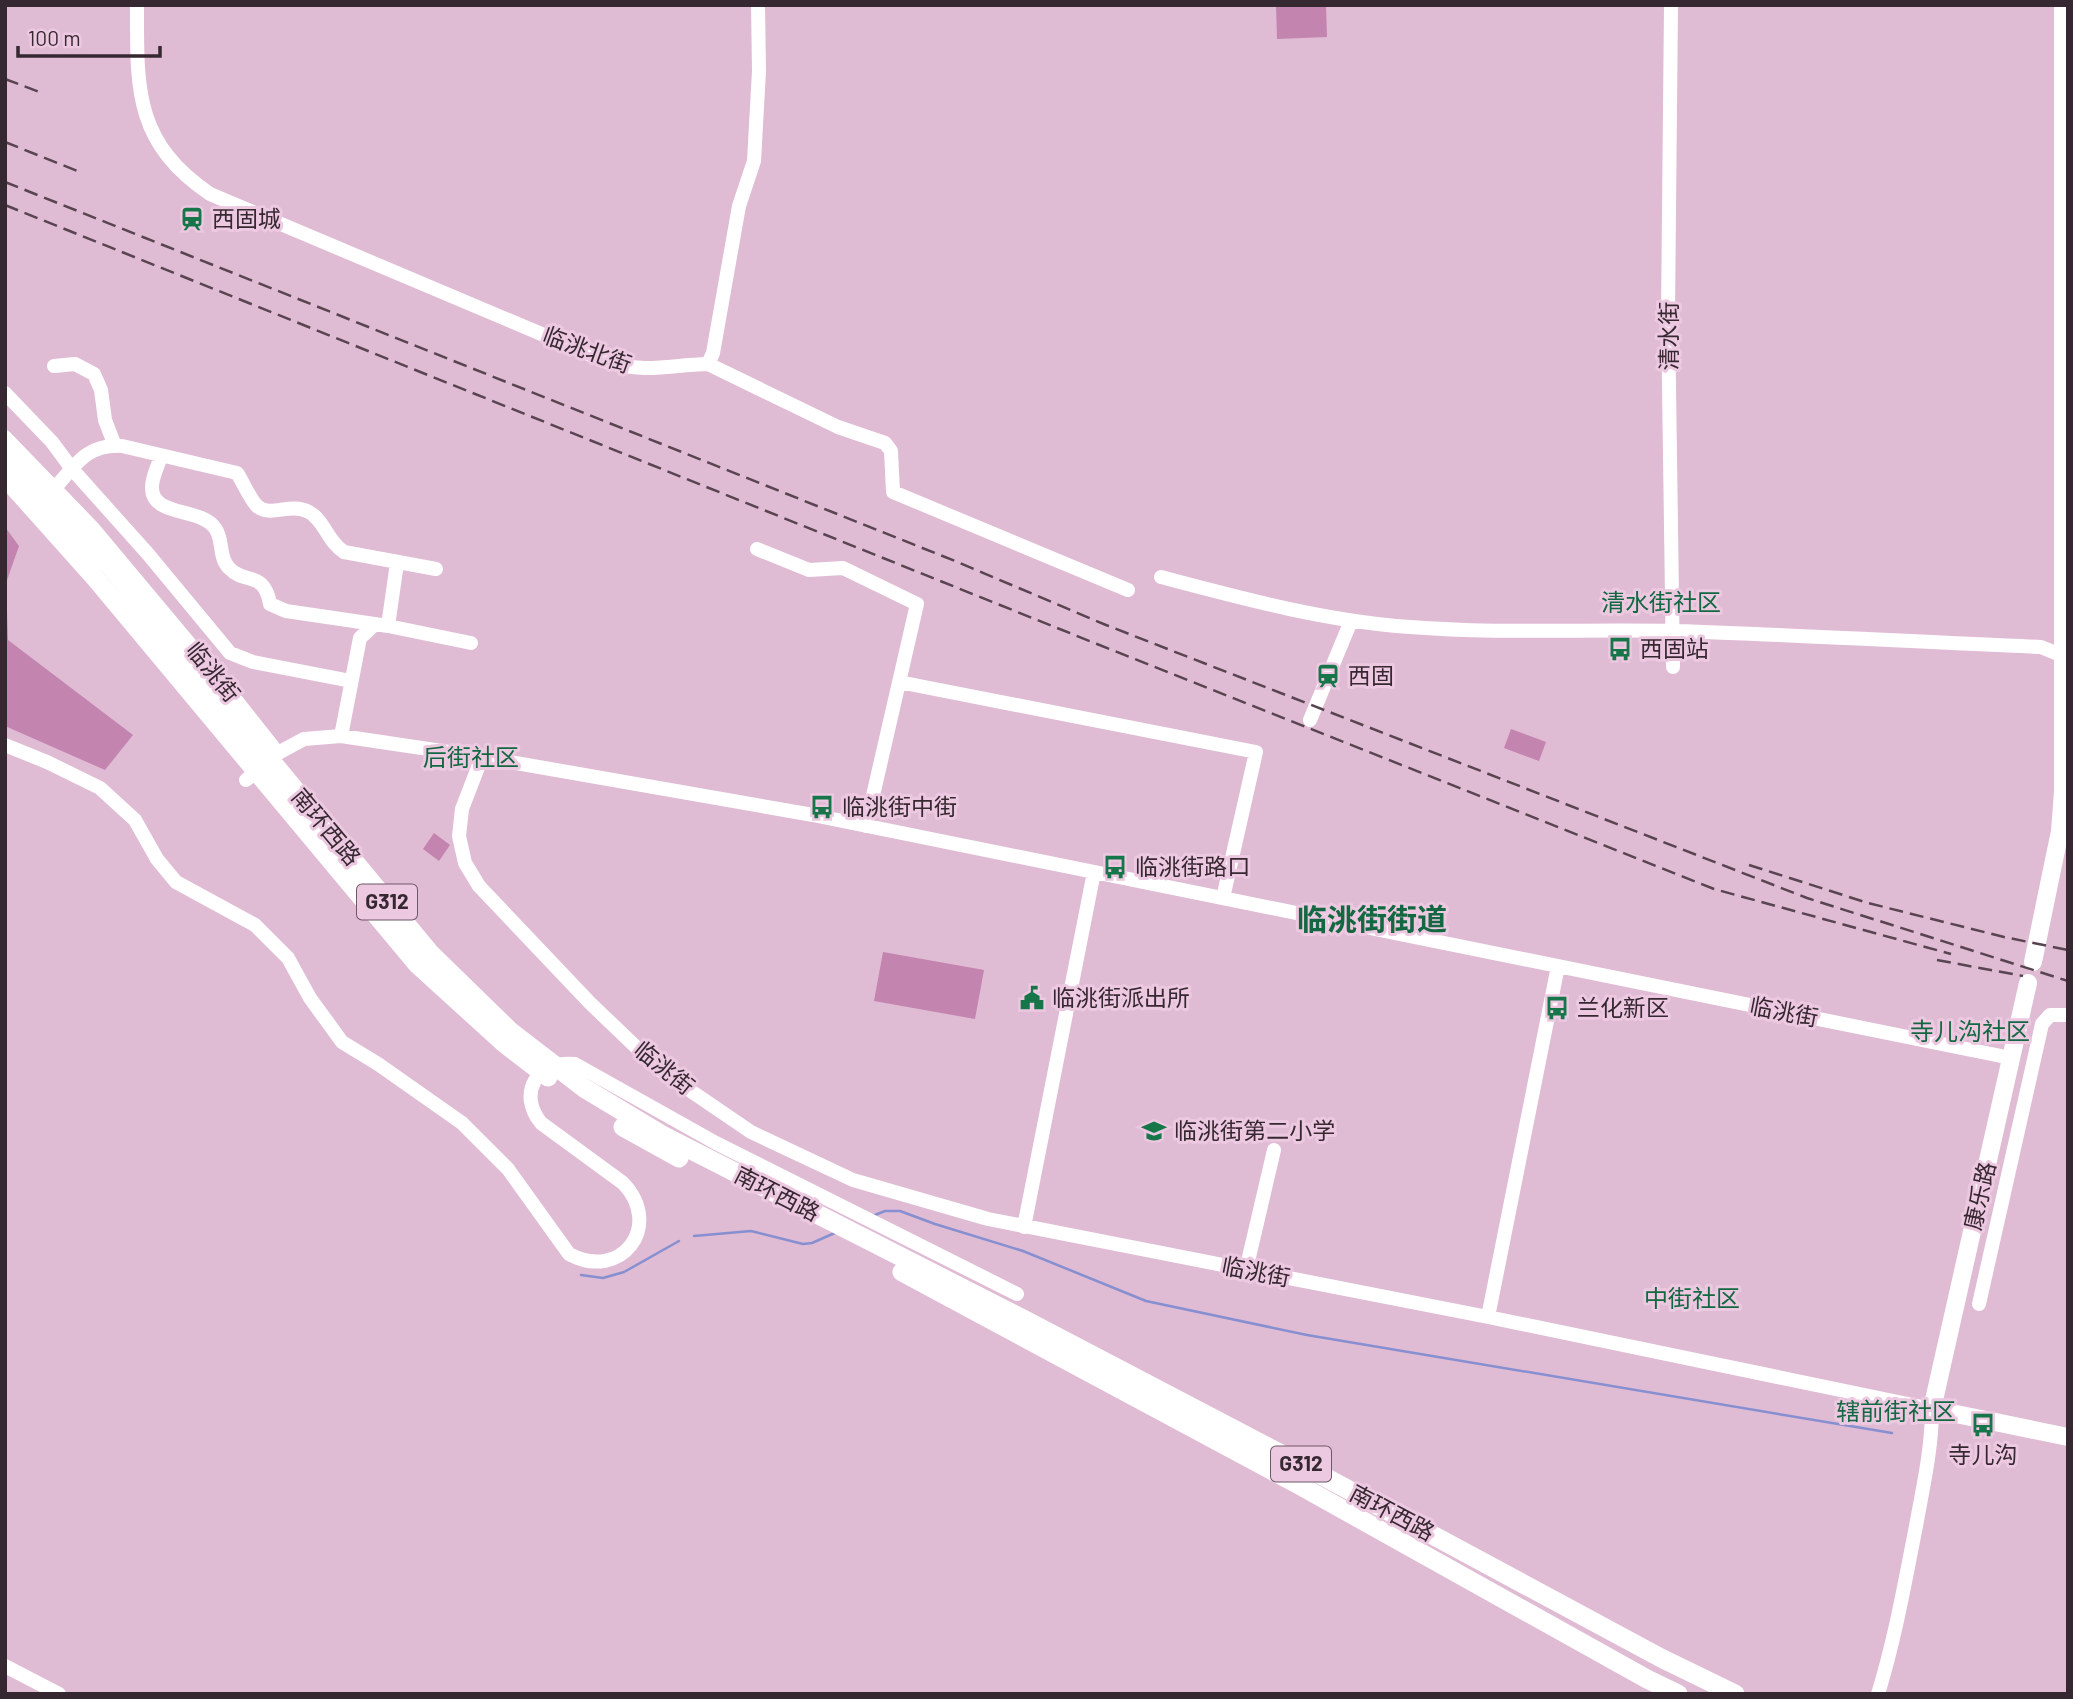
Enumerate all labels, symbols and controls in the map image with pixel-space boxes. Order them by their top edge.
scale bar [18,14,159,58]
text: 100 m [28,25,81,50]
place label: 西固城 [212,204,281,232]
station icon: 西固城 [178,205,206,233]
street label: 清水街 [1654,302,1682,371]
street label: 临洮北街 [539,320,635,378]
district label: 清水街社区 [1601,587,1721,616]
place label: 西固站 [1640,634,1709,662]
bus stop icon: 西固站 [1606,635,1634,663]
street label: 临洮街 [181,636,246,707]
place label: 西固 [1348,661,1394,689]
station icon: 西固 [1314,662,1342,690]
district label: 后街社区 [423,742,519,771]
street label: 南环西路 [286,782,367,871]
place label: 临洮街中街 [842,792,957,820]
bus stop icon: 临洮街中街 [808,793,836,821]
place label: 临洮街路口 [1135,852,1250,880]
bus stop icon: 临洮街路口 [1101,853,1129,881]
road number: G312 [357,884,417,920]
district label: 临洮街街道 [1297,900,1447,936]
place label: 临洮街派出所 [1052,983,1190,1011]
public building icon: 临洮街派出所 [1018,984,1046,1012]
street label: 临洮街 [1748,991,1821,1031]
place label: 兰化新区 [1577,993,1669,1021]
bus stop icon: 兰化新区 [1543,994,1571,1022]
district label: 寺儿沟社区 [1910,1016,2030,1045]
street label: 临洮街 [629,1035,700,1100]
place label: 临洮街第二小学 [1174,1116,1335,1144]
school or university icon: 临洮街第二小学 [1140,1117,1168,1145]
street label: 康乐路 [1958,1159,2000,1233]
street label: 南环西路 [730,1160,825,1226]
street label: 临洮街 [1220,1251,1293,1291]
district label: 中街社区 [1644,1283,1740,1312]
district label: 辖前街社区 [1836,1396,1956,1425]
bus stop icon: 寺儿沟 [1969,1411,1997,1439]
place label: 寺儿沟 [1949,1440,2018,1468]
road number: G312 [1271,1446,1331,1482]
street label: 南环西路 [1345,1478,1440,1546]

